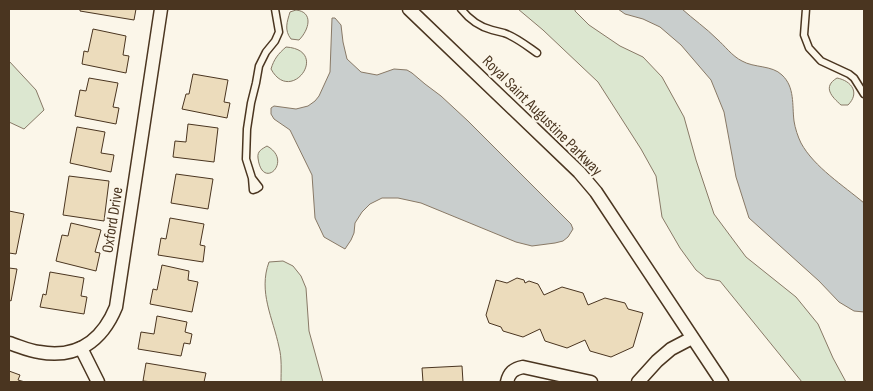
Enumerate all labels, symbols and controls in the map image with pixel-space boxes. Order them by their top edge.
street label: Royal Saint Augustine Parkway [478,52,606,180]
street label: Oxford Drive [98,186,128,254]

